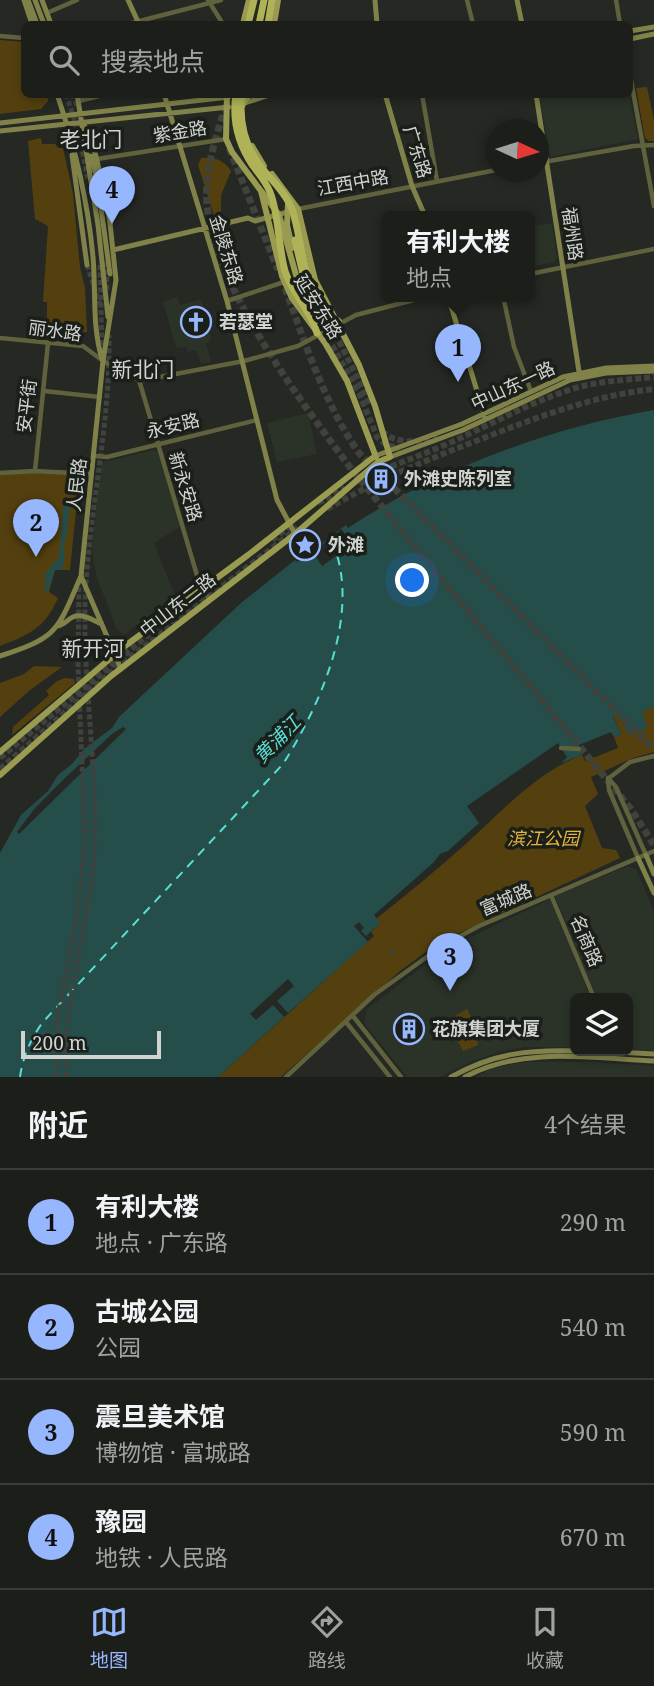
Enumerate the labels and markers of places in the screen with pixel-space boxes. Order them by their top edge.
pin: 4 [89,166,135,224]
church icon: 若瑟堂 [179,305,213,339]
place label: 若瑟堂 [219,309,273,333]
pin: 1 [435,324,481,382]
building icon: 外滩史陈列室 [364,462,398,496]
place label: 外滩史陈列室 [404,466,512,490]
pin: 2 [13,499,59,557]
place icon: 外滩 [288,528,322,562]
place label: 外滩 [328,532,364,556]
pin: 3 [427,933,473,991]
building icon: 花旗集团大厦 [392,1012,426,1046]
place label: 花旗集团大厦 [432,1016,540,1040]

